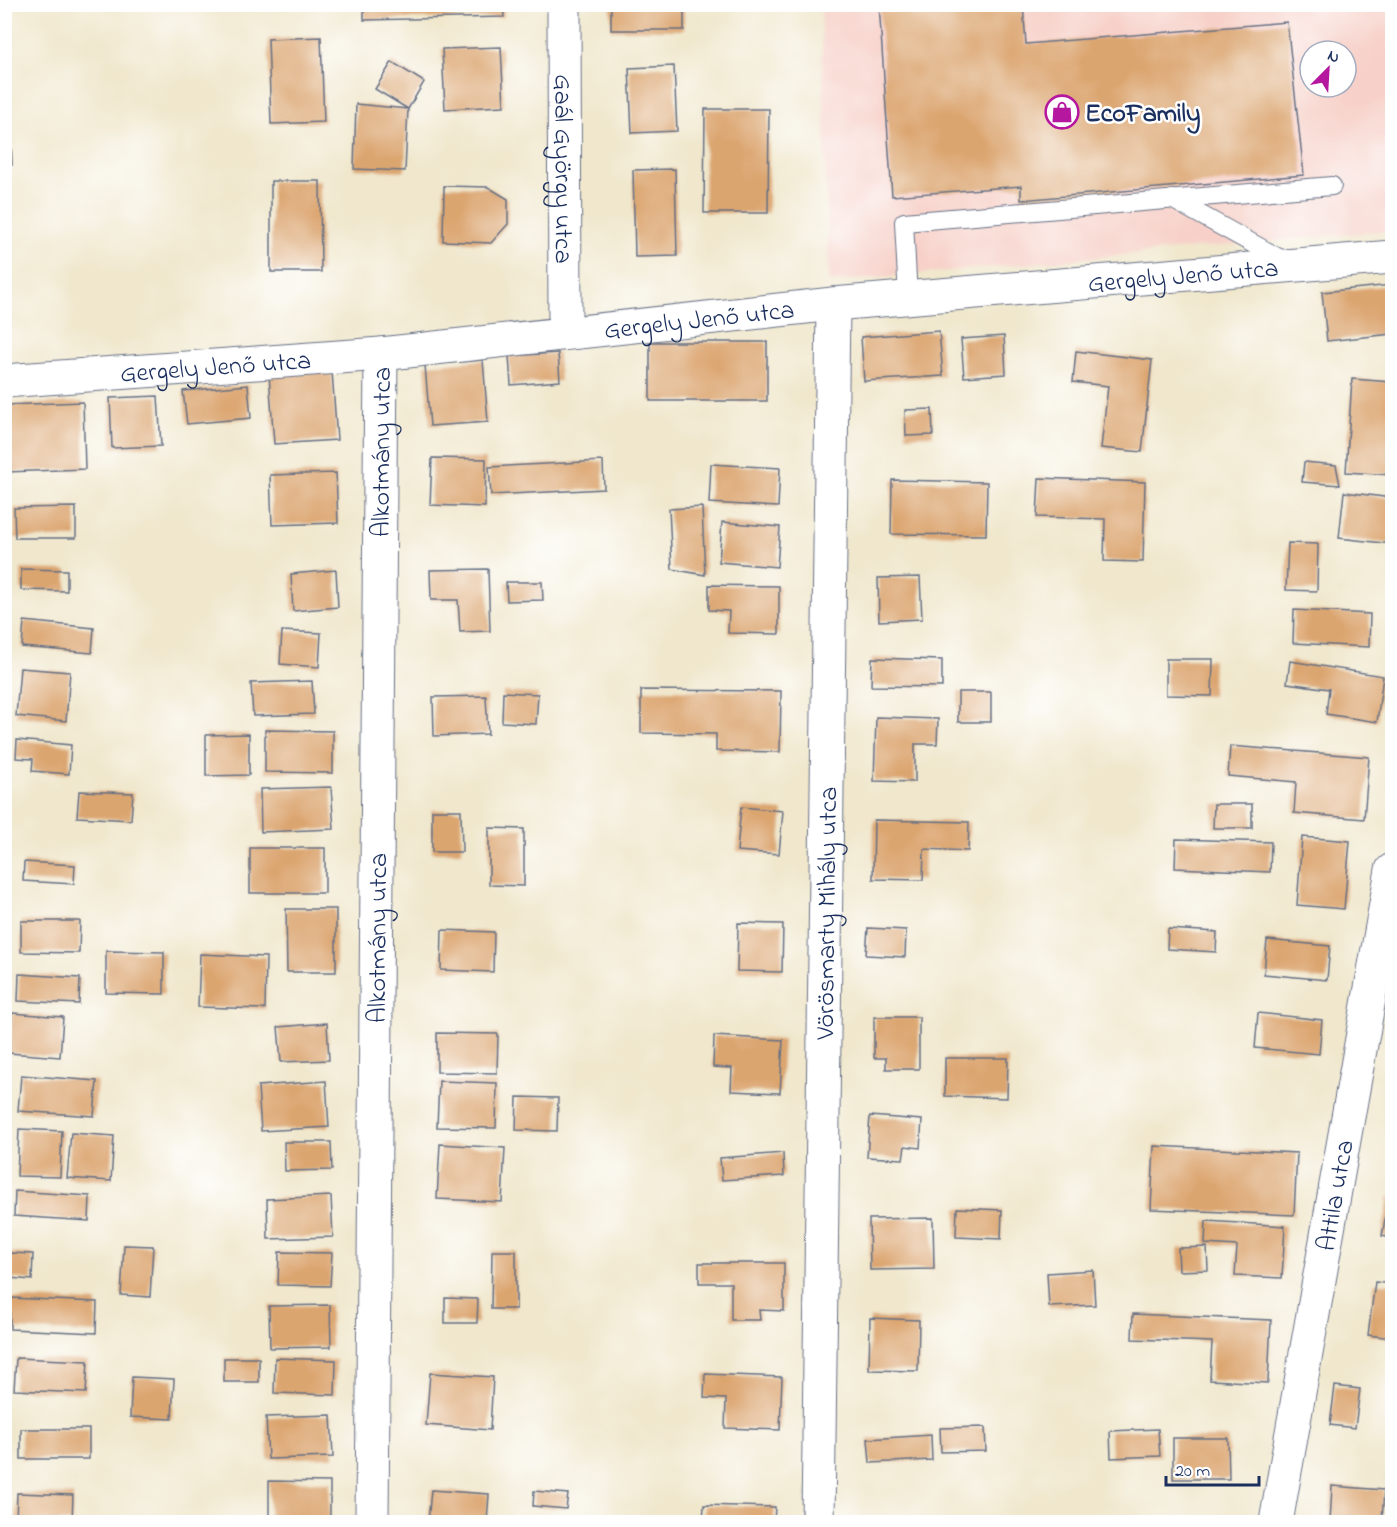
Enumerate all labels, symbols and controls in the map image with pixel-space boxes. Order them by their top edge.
north arrow [1298,39,1358,99]
text: N [1323,44,1343,70]
street label: Gaál György utca [542,74,581,264]
shop icon: EcoFamily [1044,94,1080,130]
place label: EcoFamily [1085,96,1200,134]
street label: Gergely Jenő utca [1086,251,1280,304]
street label: Gergely Jenő utca [602,292,796,351]
street label: Gergely Jenő utca [119,343,312,395]
street label: Alkotmány utca [364,367,403,537]
street label: Vörösmarty Mihály utca [808,786,849,1041]
street label: Alkotmány utca [360,853,399,1023]
street label: Attila utca [1309,1137,1366,1254]
scale bar [1166,1449,1259,1487]
text: 20 m [1175,1459,1210,1485]

